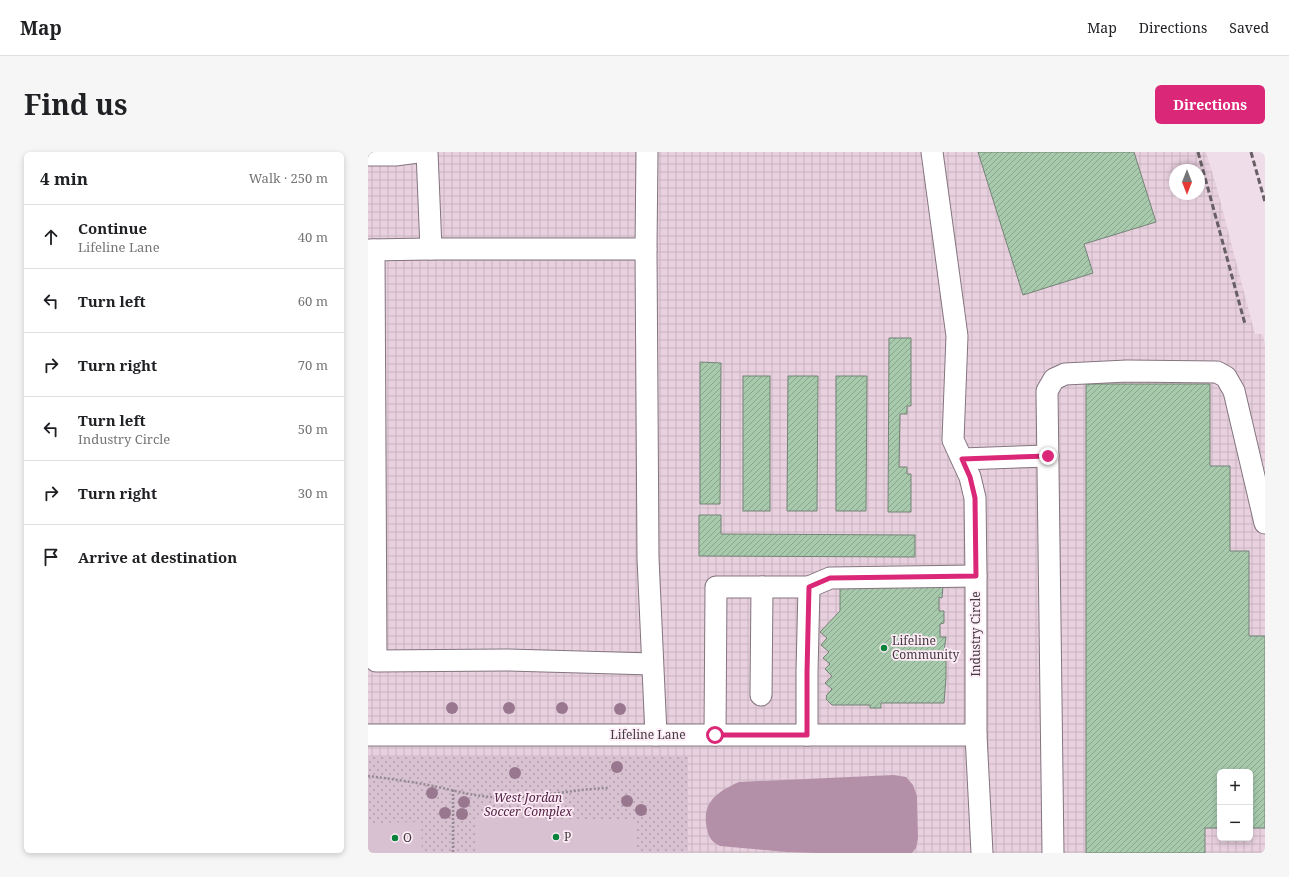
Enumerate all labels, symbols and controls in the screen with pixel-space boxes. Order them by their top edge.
text: Map [20,15,62,41]
text: Map [1087,18,1117,37]
text: Directions [1139,18,1207,37]
text: Saved [1229,18,1269,37]
text: Find us [24,85,128,123]
button: Directions [1155,85,1265,124]
north arrow [1169,164,1205,200]
text: 4 min [40,167,88,190]
text: Walk · 250 m [249,169,328,187]
text: Continue [78,218,147,238]
icon: ahead [40,226,62,248]
text: 40 m [298,228,328,246]
text: Lifeline Lane [78,238,160,256]
icon: left [40,290,62,312]
text: Turn left [78,291,146,311]
text: 60 m [298,292,328,310]
icon: right [40,354,62,376]
text: Turn right [78,355,157,375]
text: 70 m [298,356,328,374]
text: Turn left [78,410,146,430]
icon: left [40,418,62,440]
text: 50 m [298,420,328,438]
text: Industry Circle [78,430,170,448]
route end [1039,447,1057,465]
icon: right [40,482,62,504]
text: Turn right [78,483,157,503]
text: 30 m [298,484,328,502]
icon: arrive [40,546,62,568]
text: Arrive at destination [78,547,237,567]
street label: Industry Circle [967,591,984,677]
place label: Lifeline Community [892,632,959,663]
marker: Lifeline Community [879,643,889,653]
street label: Lifeline Lane [610,726,686,743]
route start [706,726,724,744]
map controls [1217,769,1253,841]
button: + [1217,769,1253,805]
park label: West Jordan Soccer Complex [484,789,572,820]
button: − [1217,805,1253,841]
place label: P [564,828,571,845]
place label: O [403,829,412,846]
marker: P [551,832,561,842]
marker: O [390,833,400,843]

